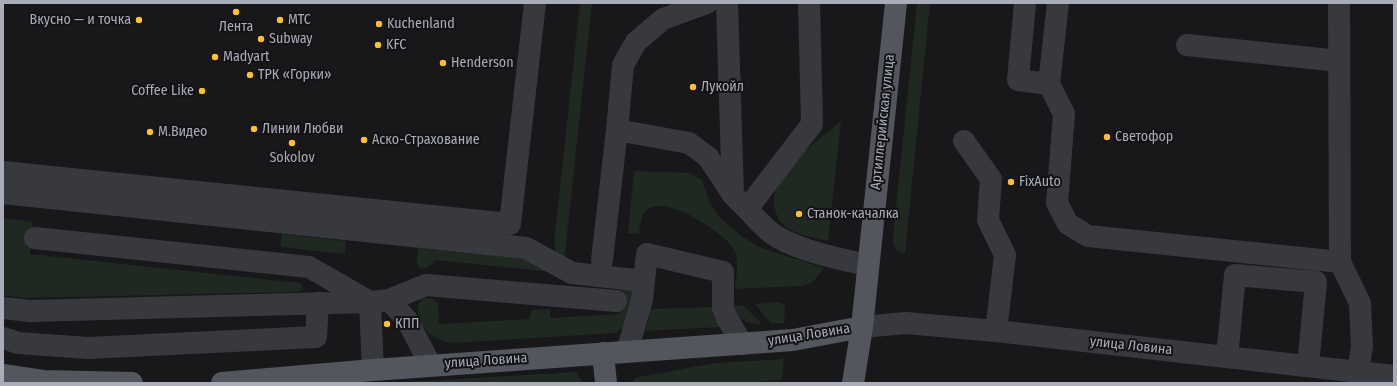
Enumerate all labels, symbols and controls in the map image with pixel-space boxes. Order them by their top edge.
marker: Лента [231,7,241,17]
place label: Вкусно — и точка [30,12,131,28]
place label: МТС [288,12,311,28]
marker: Вкусно — и точка [134,15,144,25]
marker: МТС [275,15,285,25]
place label: Kuchenland [387,16,455,32]
place label: Лента [219,19,253,35]
marker: Kuchenland [374,19,384,29]
place label: Subway [269,31,313,47]
marker: Subway [256,34,266,44]
place label: KFC [386,37,406,53]
marker: KFC [373,40,383,50]
place label: Madyart [223,49,270,65]
marker: Madyart [210,52,220,62]
street label: Артиллерийская улица [868,53,898,191]
place label: Henderson [451,55,514,71]
marker: Henderson [438,58,448,68]
place label: ТРК «Горки» [258,67,332,83]
marker: ТРК «Горки» [245,70,255,80]
place label: Лукойл [701,79,744,95]
marker: Лукойл [688,82,698,92]
place label: Coffee Like [131,83,194,99]
marker: Coffee Like [197,86,207,96]
place label: Линии Любви [262,121,344,137]
place label: М.Видео [158,124,207,140]
marker: Линии Любви [249,124,259,134]
marker: М.Видео [145,127,155,137]
place label: Светофор [1115,129,1173,145]
place label: Аско-Страхование [372,132,480,148]
marker: Светофор [1102,132,1112,142]
marker: Аско-Страхование [359,135,369,145]
marker: Sokolov [287,138,297,148]
place label: Sokolov [269,150,315,166]
place label: FixAuto [1019,174,1061,190]
marker: FixAuto [1006,177,1016,187]
place label: Станок-качалка [807,206,899,222]
marker: Станок-качалка [794,209,804,219]
place label: КПП [395,316,419,332]
marker: КПП [382,319,392,329]
street label: улица Ловина [767,320,851,350]
street label: улица Ловина [1089,333,1173,359]
street label: улица Ловина [444,350,528,372]

